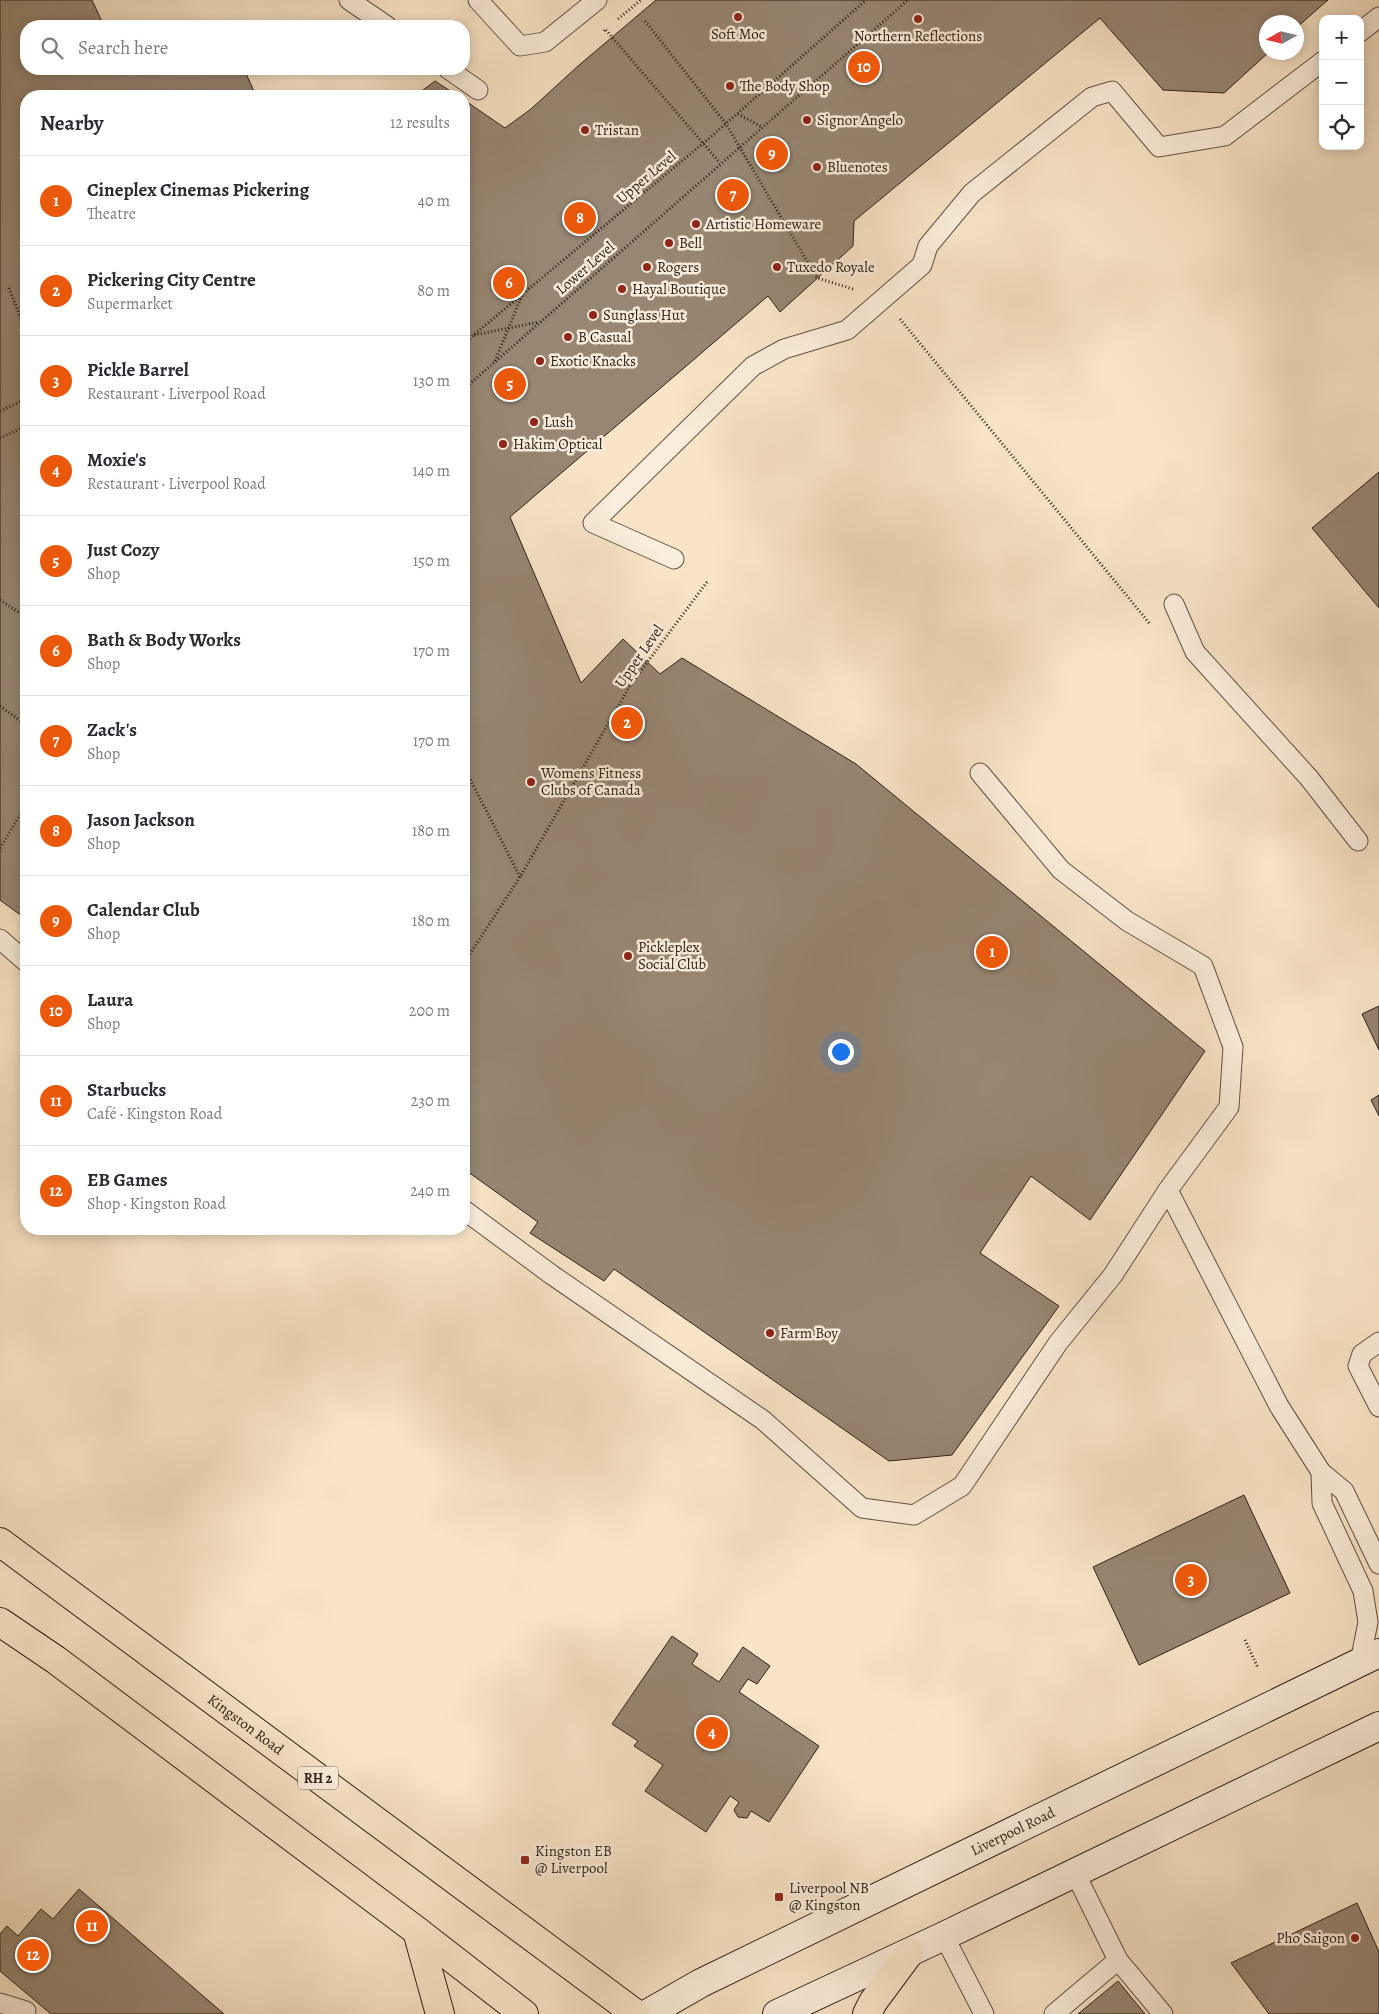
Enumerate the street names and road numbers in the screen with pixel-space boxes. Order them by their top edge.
street label: Upper Level [612,146,680,208]
street label: Lower Level [551,237,619,299]
street label: Upper Level [610,620,668,691]
street label: Kingston Road [203,1689,289,1760]
road number: RH 2 [298,1766,338,1790]
street label: Liverpool Road [967,1802,1059,1860]

